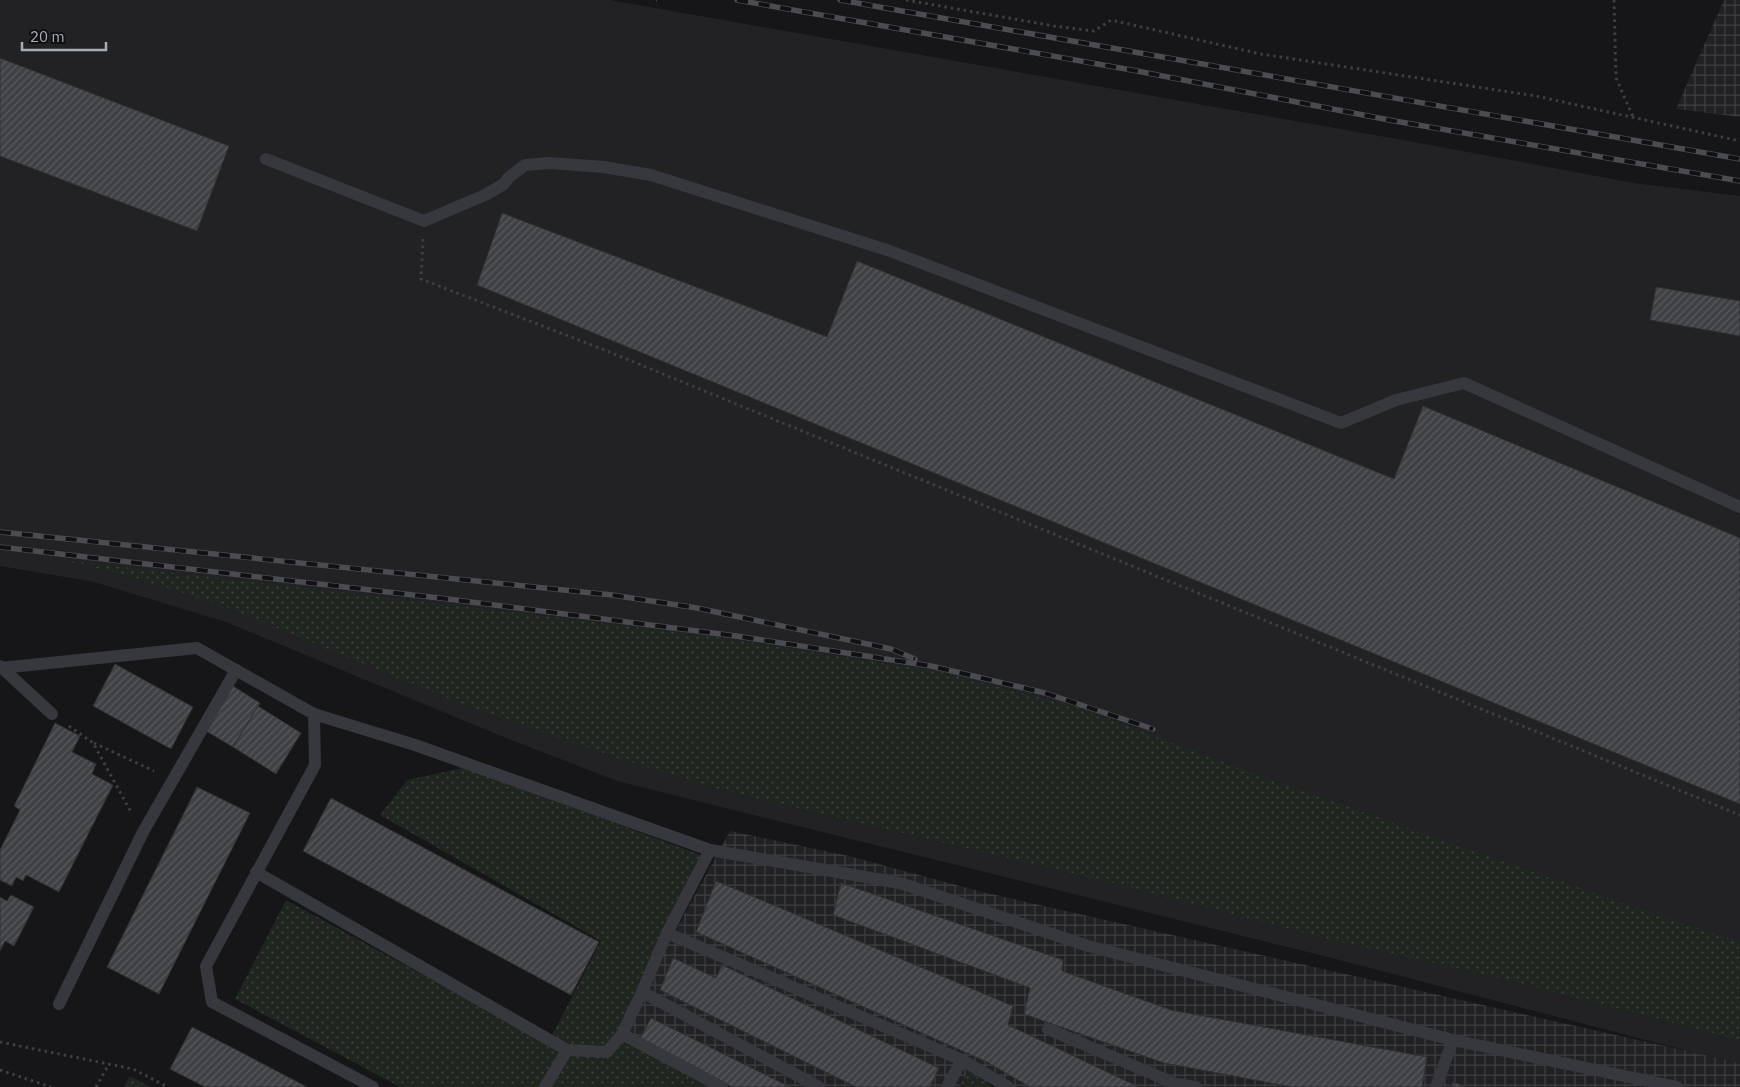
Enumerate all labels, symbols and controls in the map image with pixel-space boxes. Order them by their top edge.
scale bar [22,20,106,52]
text: 20 m [30,27,65,46]

